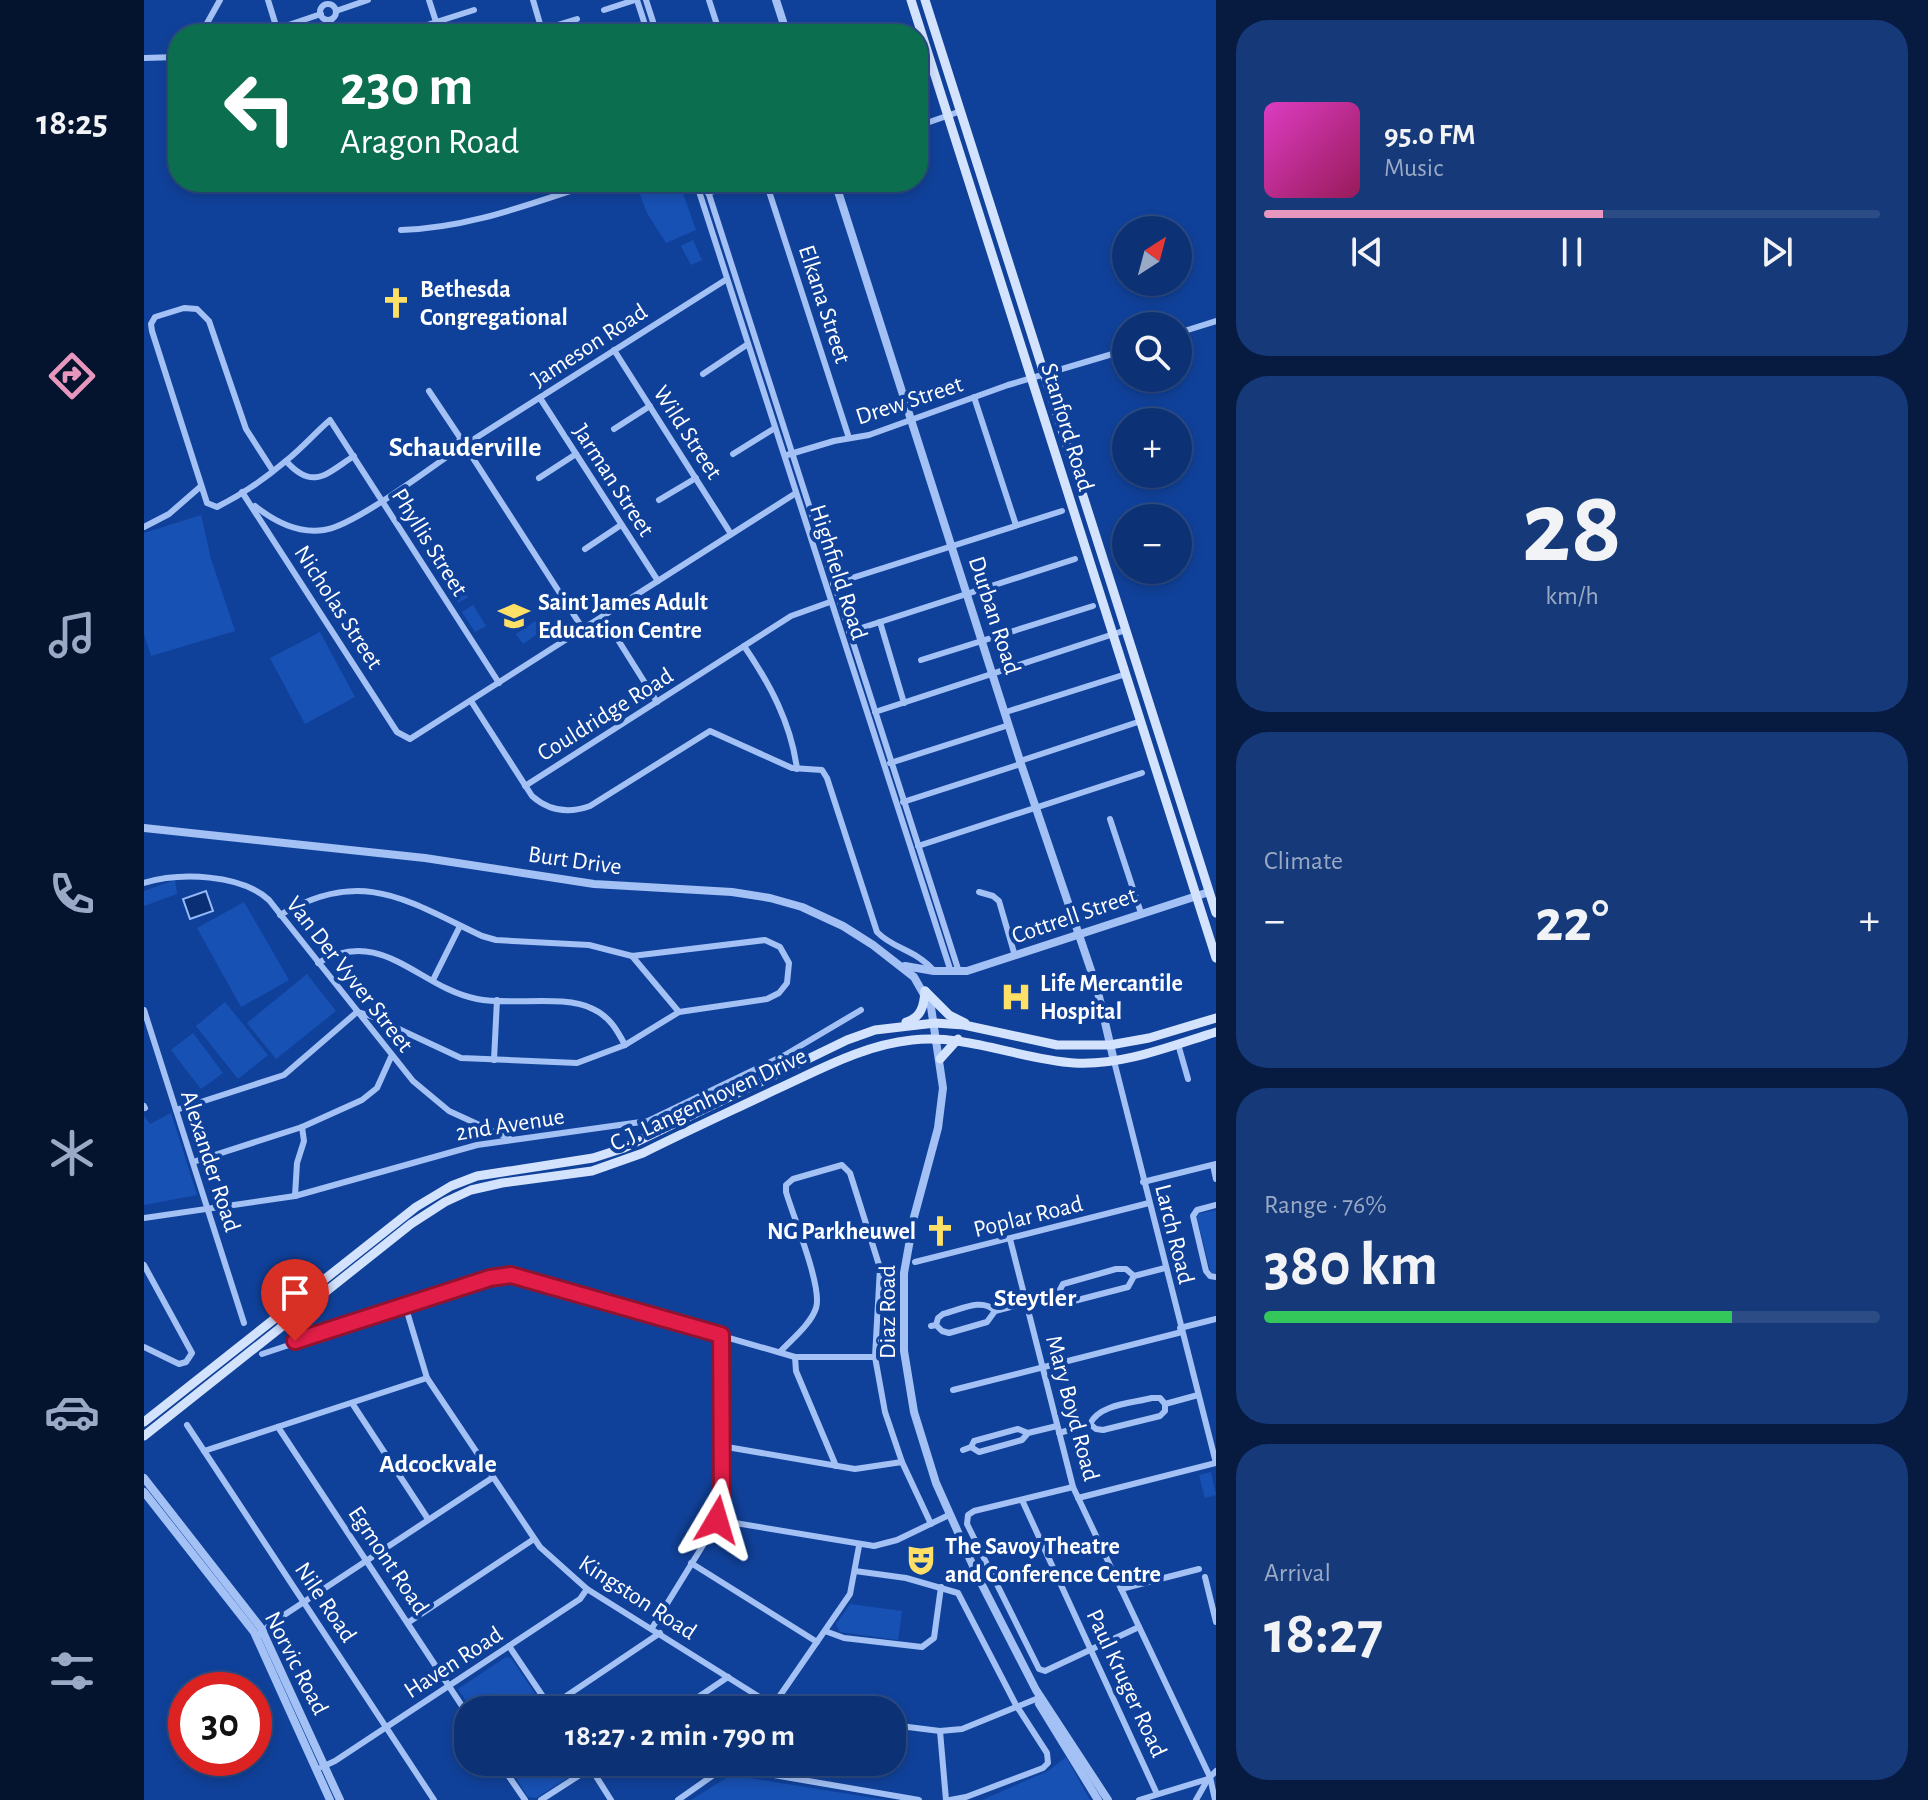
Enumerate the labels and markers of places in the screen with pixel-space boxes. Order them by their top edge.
place label: Bethesda Congregational [420,278,568,330]
church icon: Bethesda Congregational [379,286,413,320]
place label: Saint James Adult Education Centre [538,591,708,643]
school or university icon: Saint James Adult Education Centre [497,599,531,633]
place label: Life Mercantile Hospital [1040,972,1183,1024]
hospital icon: Life Mercantile Hospital [999,980,1033,1014]
church icon: NG Parkheuwel [923,1214,957,1248]
place label: NG Parkheuwel [767,1220,916,1244]
pin [261,1259,329,1341]
place label: The Savoy Theatre and Conference Centre [945,1535,1161,1587]
theatre icon: The Savoy Theatre and Conference Centre [904,1543,938,1577]

